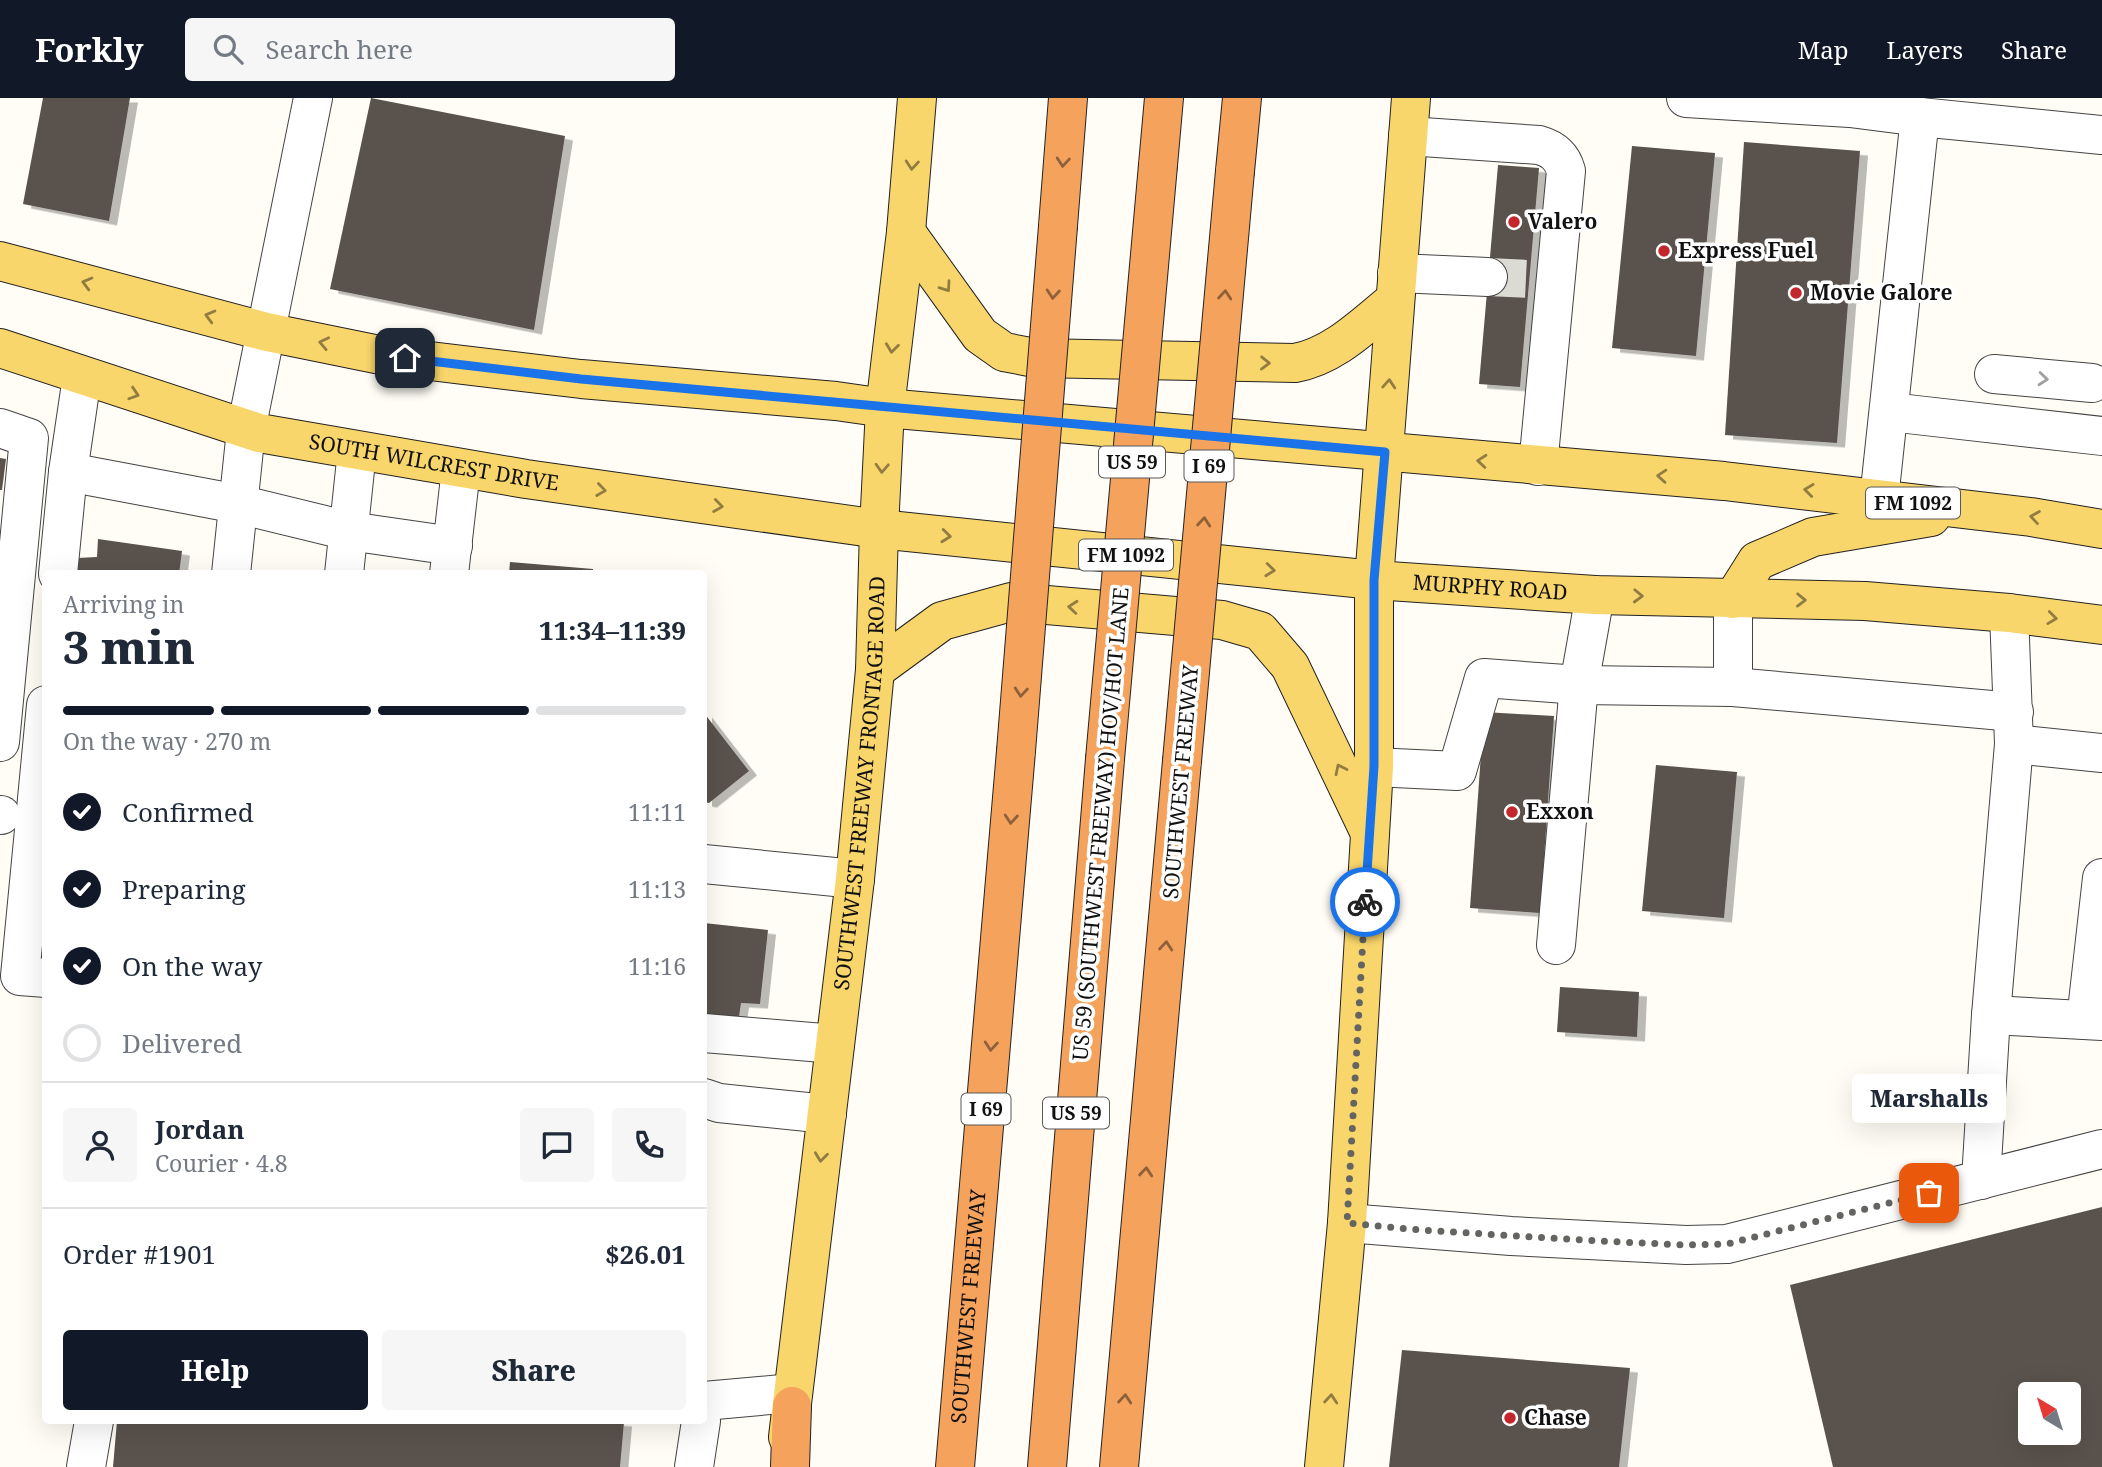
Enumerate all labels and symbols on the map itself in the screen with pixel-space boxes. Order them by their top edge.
one-way arrow [1056,157,1071,168]
one-way arrow [905,160,920,171]
place label: Valero [1528,207,1597,235]
marker: Valero [1506,214,1522,230]
place label: Express Fuel [1678,236,1815,264]
marker: Express Fuel [1656,243,1672,259]
one-way arrow [81,277,93,291]
place label: Movie Galore [1810,278,1953,306]
one-way arrow [938,279,950,292]
marker: Movie Galore [1788,285,1804,301]
one-way arrow [1046,289,1061,300]
one-way arrow [1217,289,1232,301]
one-way arrow [204,310,216,324]
pin [375,328,435,388]
one-way arrow [318,337,330,352]
one-way arrow [885,342,900,354]
one-way arrow [1260,355,1271,370]
one-way arrow [2038,371,2049,386]
one-way arrow [1382,378,1397,389]
one-way arrow [128,386,140,400]
street label: SOUTH WILCREST DRIVE [307,427,561,497]
road number: US 59 [1099,446,1165,478]
road number: I 69 [1184,450,1234,482]
one-way arrow [1476,454,1487,469]
one-way arrow [875,463,890,474]
one-way arrow [1656,469,1667,484]
one-way arrow [595,482,607,497]
one-way arrow [1803,483,1815,498]
road number: FM 1092 [1866,488,1960,518]
one-way arrow [712,498,724,513]
one-way arrow [2029,510,2041,525]
one-way arrow [1196,516,1211,527]
one-way arrow [941,528,952,543]
road number: FM 1092 [1079,540,1173,570]
one-way arrow [1264,563,1276,578]
street label: MURPHY ROAD [1412,568,1568,606]
street label: SOUTHWEST FREEWAY FRONTAGE ROAD [827,576,891,992]
street label: US 59 (SOUTHWEST FREEWAY) HOV/HOT LANE [1065,586,1135,1062]
one-way arrow [1633,589,1644,604]
one-way arrow [1796,592,1807,608]
one-way arrow [1067,600,1078,615]
one-way arrow [2046,611,2058,626]
street label: SOUTHWEST FREEWAY [1156,663,1204,900]
one-way arrow [1014,687,1029,698]
one-way arrow [1334,764,1348,776]
place label: Exxon [1526,797,1594,825]
marker: Exxon [1504,804,1520,820]
one-way arrow [1004,814,1019,825]
courier [1330,867,1400,937]
one-way arrow [1158,940,1173,951]
one-way arrow [984,1040,999,1051]
callout: Marshalls [1852,1074,2006,1123]
road number: I 69 [962,1093,1010,1124]
road number: US 59 [1043,1098,1109,1128]
one-way arrow [814,1151,829,1163]
pin [1899,1163,1959,1223]
one-way arrow [1138,1167,1153,1178]
street label: SOUTHWEST FREEWAY [944,1187,992,1425]
north arrow [2018,1382,2081,1446]
one-way arrow [1118,1393,1133,1405]
one-way arrow [1323,1393,1338,1404]
place label: Chase [1524,1403,1587,1431]
marker: Chase [1502,1410,1518,1426]

